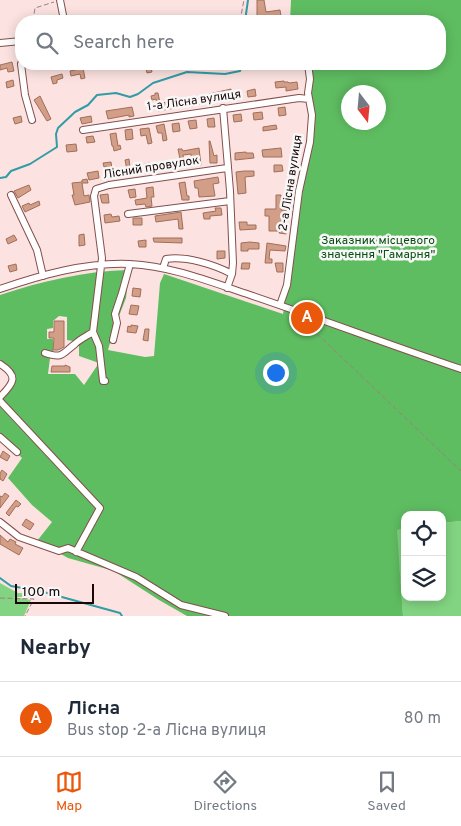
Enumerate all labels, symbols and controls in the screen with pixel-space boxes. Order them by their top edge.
search box [15,15,446,70]
icon: search [33,29,61,57]
text: Search here [73,31,175,55]
north arrow [341,85,386,130]
street label: 1-а Лісна вулиця [146,86,242,116]
street label: 2-а Лісна вулиця [275,134,307,232]
street label: Лісний провулок [102,152,200,183]
park label: Заказник місцевого значення "Гамарня" [321,233,435,263]
pin: A [291,299,323,337]
your location [263,360,289,386]
map controls [401,511,446,601]
button: locate [401,511,446,556]
button: layers [401,556,446,601]
scale bar [15,581,94,604]
text: 100 m [22,584,60,601]
text: Nearby [20,635,91,662]
text: Лісна [67,697,120,721]
text: A [30,709,42,729]
text: 80 m [404,709,441,729]
text: Bus stop · 2-а Лісна вулиця [67,721,266,741]
tab: Map [55,768,83,815]
tab: Directions [193,768,257,815]
tab: Saved [367,768,406,815]

